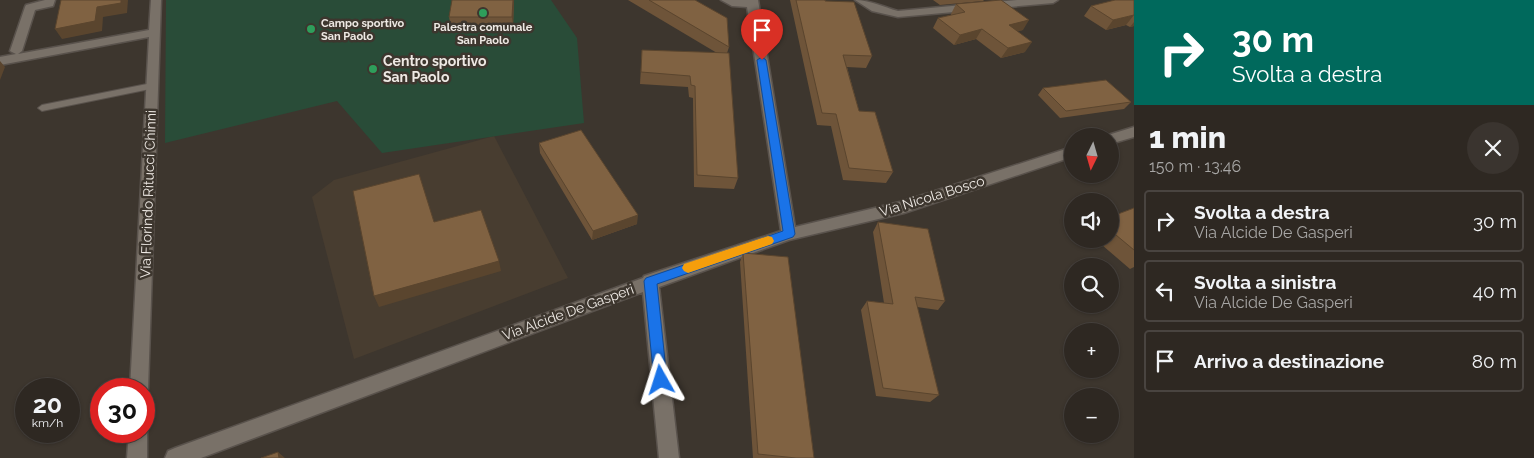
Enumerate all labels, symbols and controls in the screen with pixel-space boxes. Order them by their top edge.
marker: Palestra comunale San Paolo [477,7,489,19]
pin [741,9,783,60]
icon: arrive [748,16,776,44]
place label: Campo sportivo San Paolo [321,17,405,43]
text: 30 m [1232,19,1314,60]
icon: right [1149,20,1214,85]
place label: Palestra comunale San Paolo [434,21,533,47]
marker: Campo sportivo San Paolo [305,23,317,35]
place label: Centro sportivo San Paolo [383,53,487,85]
text: Svolta a destra [1232,61,1382,87]
marker: Centro sportivo San Paolo [367,63,379,75]
street label: Via Florindo Ritucci Chinni [137,110,159,278]
text: 1 min [1149,120,1226,155]
button: close [1467,122,1519,174]
north arrow [1064,128,1119,182]
map controls [1064,128,1119,443]
text: 150 m · 13:46 [1149,157,1241,176]
street label: Via Nicola Bosco [878,172,986,220]
button: sound [1064,193,1119,248]
text: Svolta a destra [1194,201,1330,223]
icon: right [1151,207,1179,235]
text: 30 m [1473,210,1517,232]
text: Via Alcide De Gasperi [1194,223,1353,242]
button: search [1064,258,1119,313]
text: Svolta a sinistra [1194,271,1336,293]
icon: left [1151,277,1179,305]
text: 40 m [1473,280,1517,302]
street label: Via Alcide De Gasperi [500,281,636,343]
text: Via Alcide De Gasperi [1194,293,1353,312]
button: + [1064,323,1119,378]
icon: arrive [1151,347,1179,375]
text: Arrivo a destinazione [1194,350,1384,372]
text: 80 m [1472,350,1517,372]
position arrow [634,353,686,405]
speed limit sign: 30 [90,378,155,443]
button: − [1064,388,1119,443]
text: 20 [33,389,62,419]
text: km/h [32,416,63,430]

